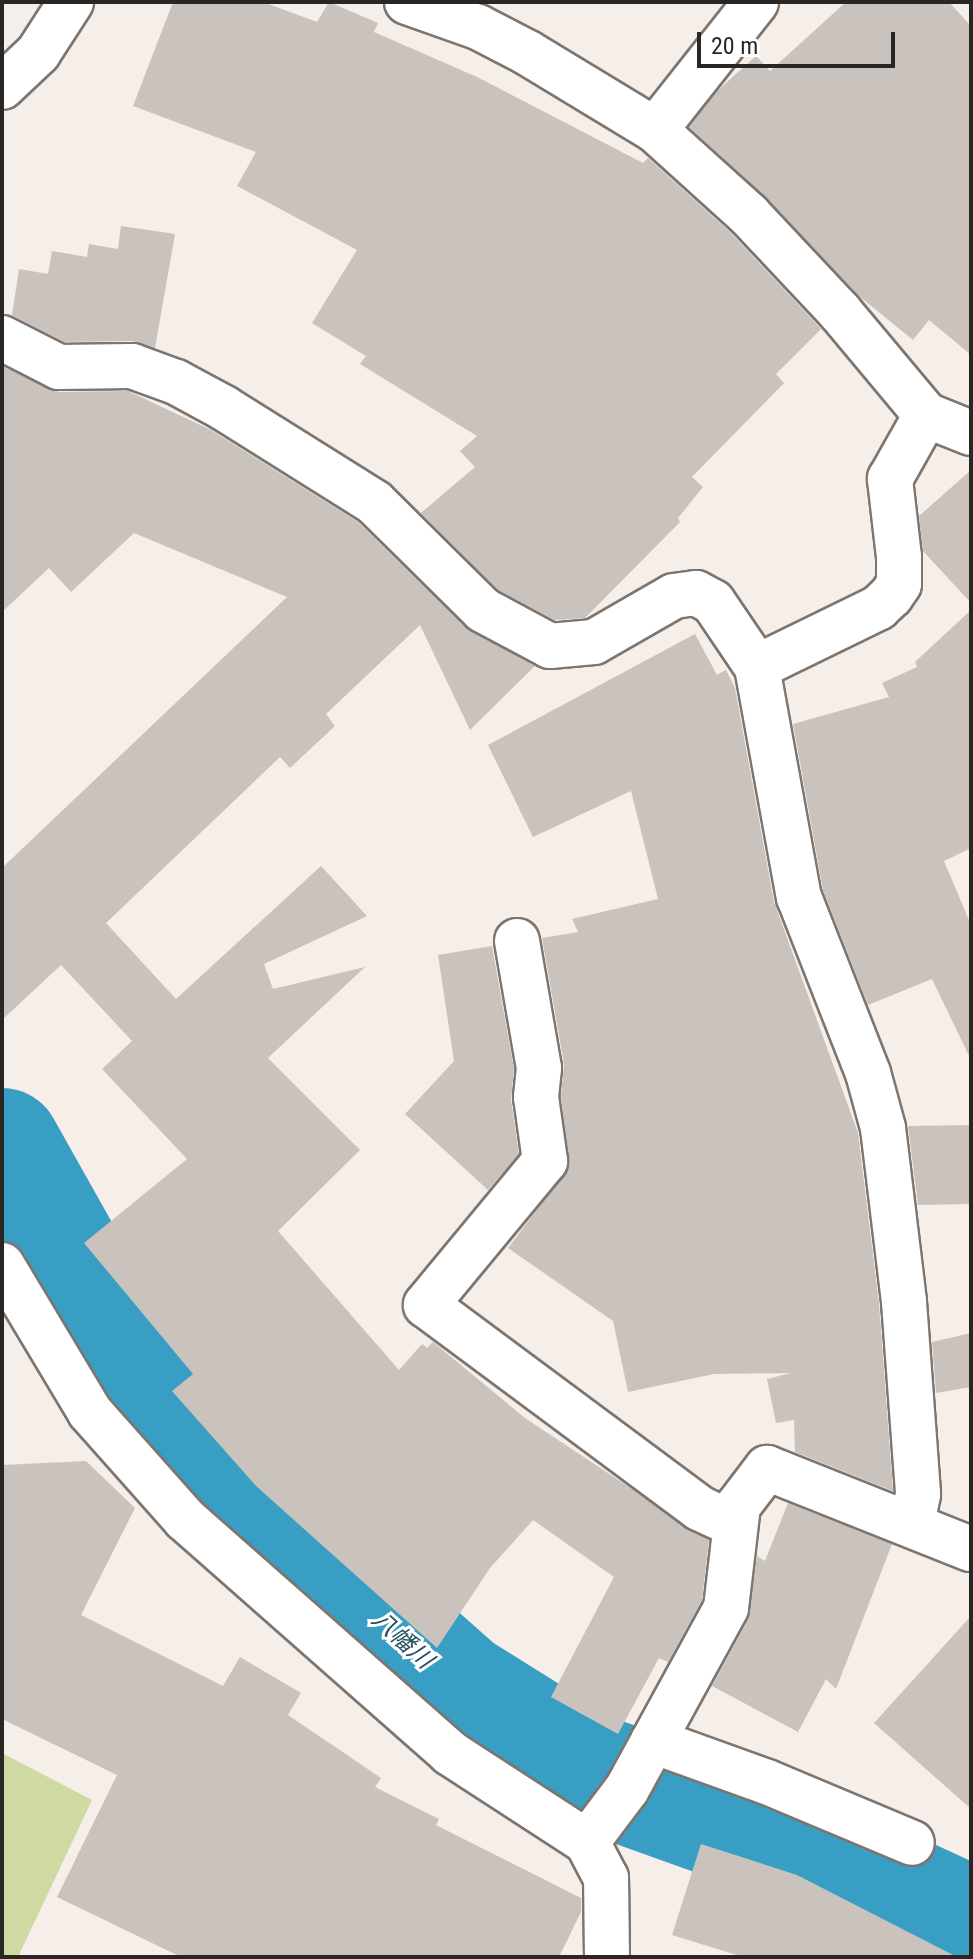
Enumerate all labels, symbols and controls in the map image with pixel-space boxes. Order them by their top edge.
scale bar [701,16,899,66]
text: 20 m [711,32,758,60]
water label: 八幡川 [366,1605,438,1675]

